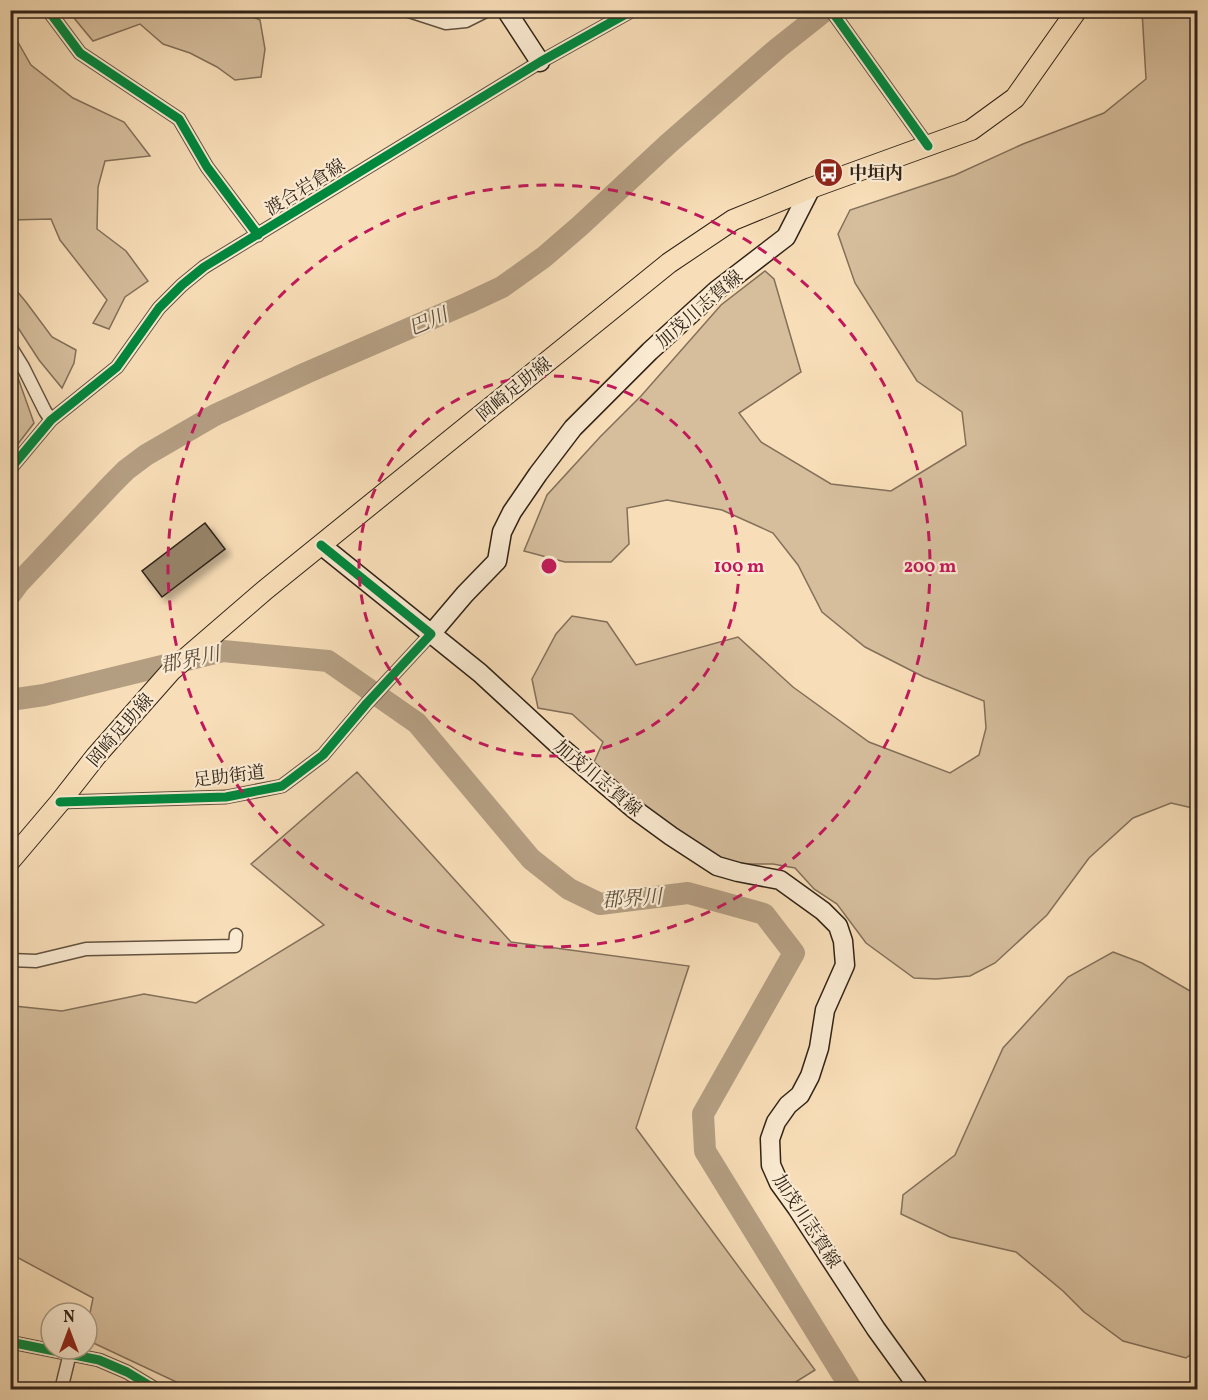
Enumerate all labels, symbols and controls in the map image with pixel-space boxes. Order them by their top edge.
street label: 渡合岩倉線 [261,154,351,223]
bus stop icon: 中垣内 [812,157,844,189]
place label: 中垣内 [849,162,903,187]
street label: 加茂川志賀線 [651,265,749,355]
water label: 巴川 [405,301,455,344]
street label: 岡崎足助線 [472,352,558,428]
text: 100 m [714,555,764,580]
text: 200 m [904,555,956,580]
centre of rings [539,556,559,576]
water label: 郡界川 [158,641,225,681]
street label: 岡崎足助線 [82,689,160,773]
street label: 加茂川志賀線 [548,735,646,823]
street label: 足助街道 [192,761,266,794]
water label: 郡界川 [601,884,665,916]
street label: 加茂川志賀線 [766,1170,846,1274]
north arrow [39,1301,99,1361]
text: N [63,1307,75,1329]

